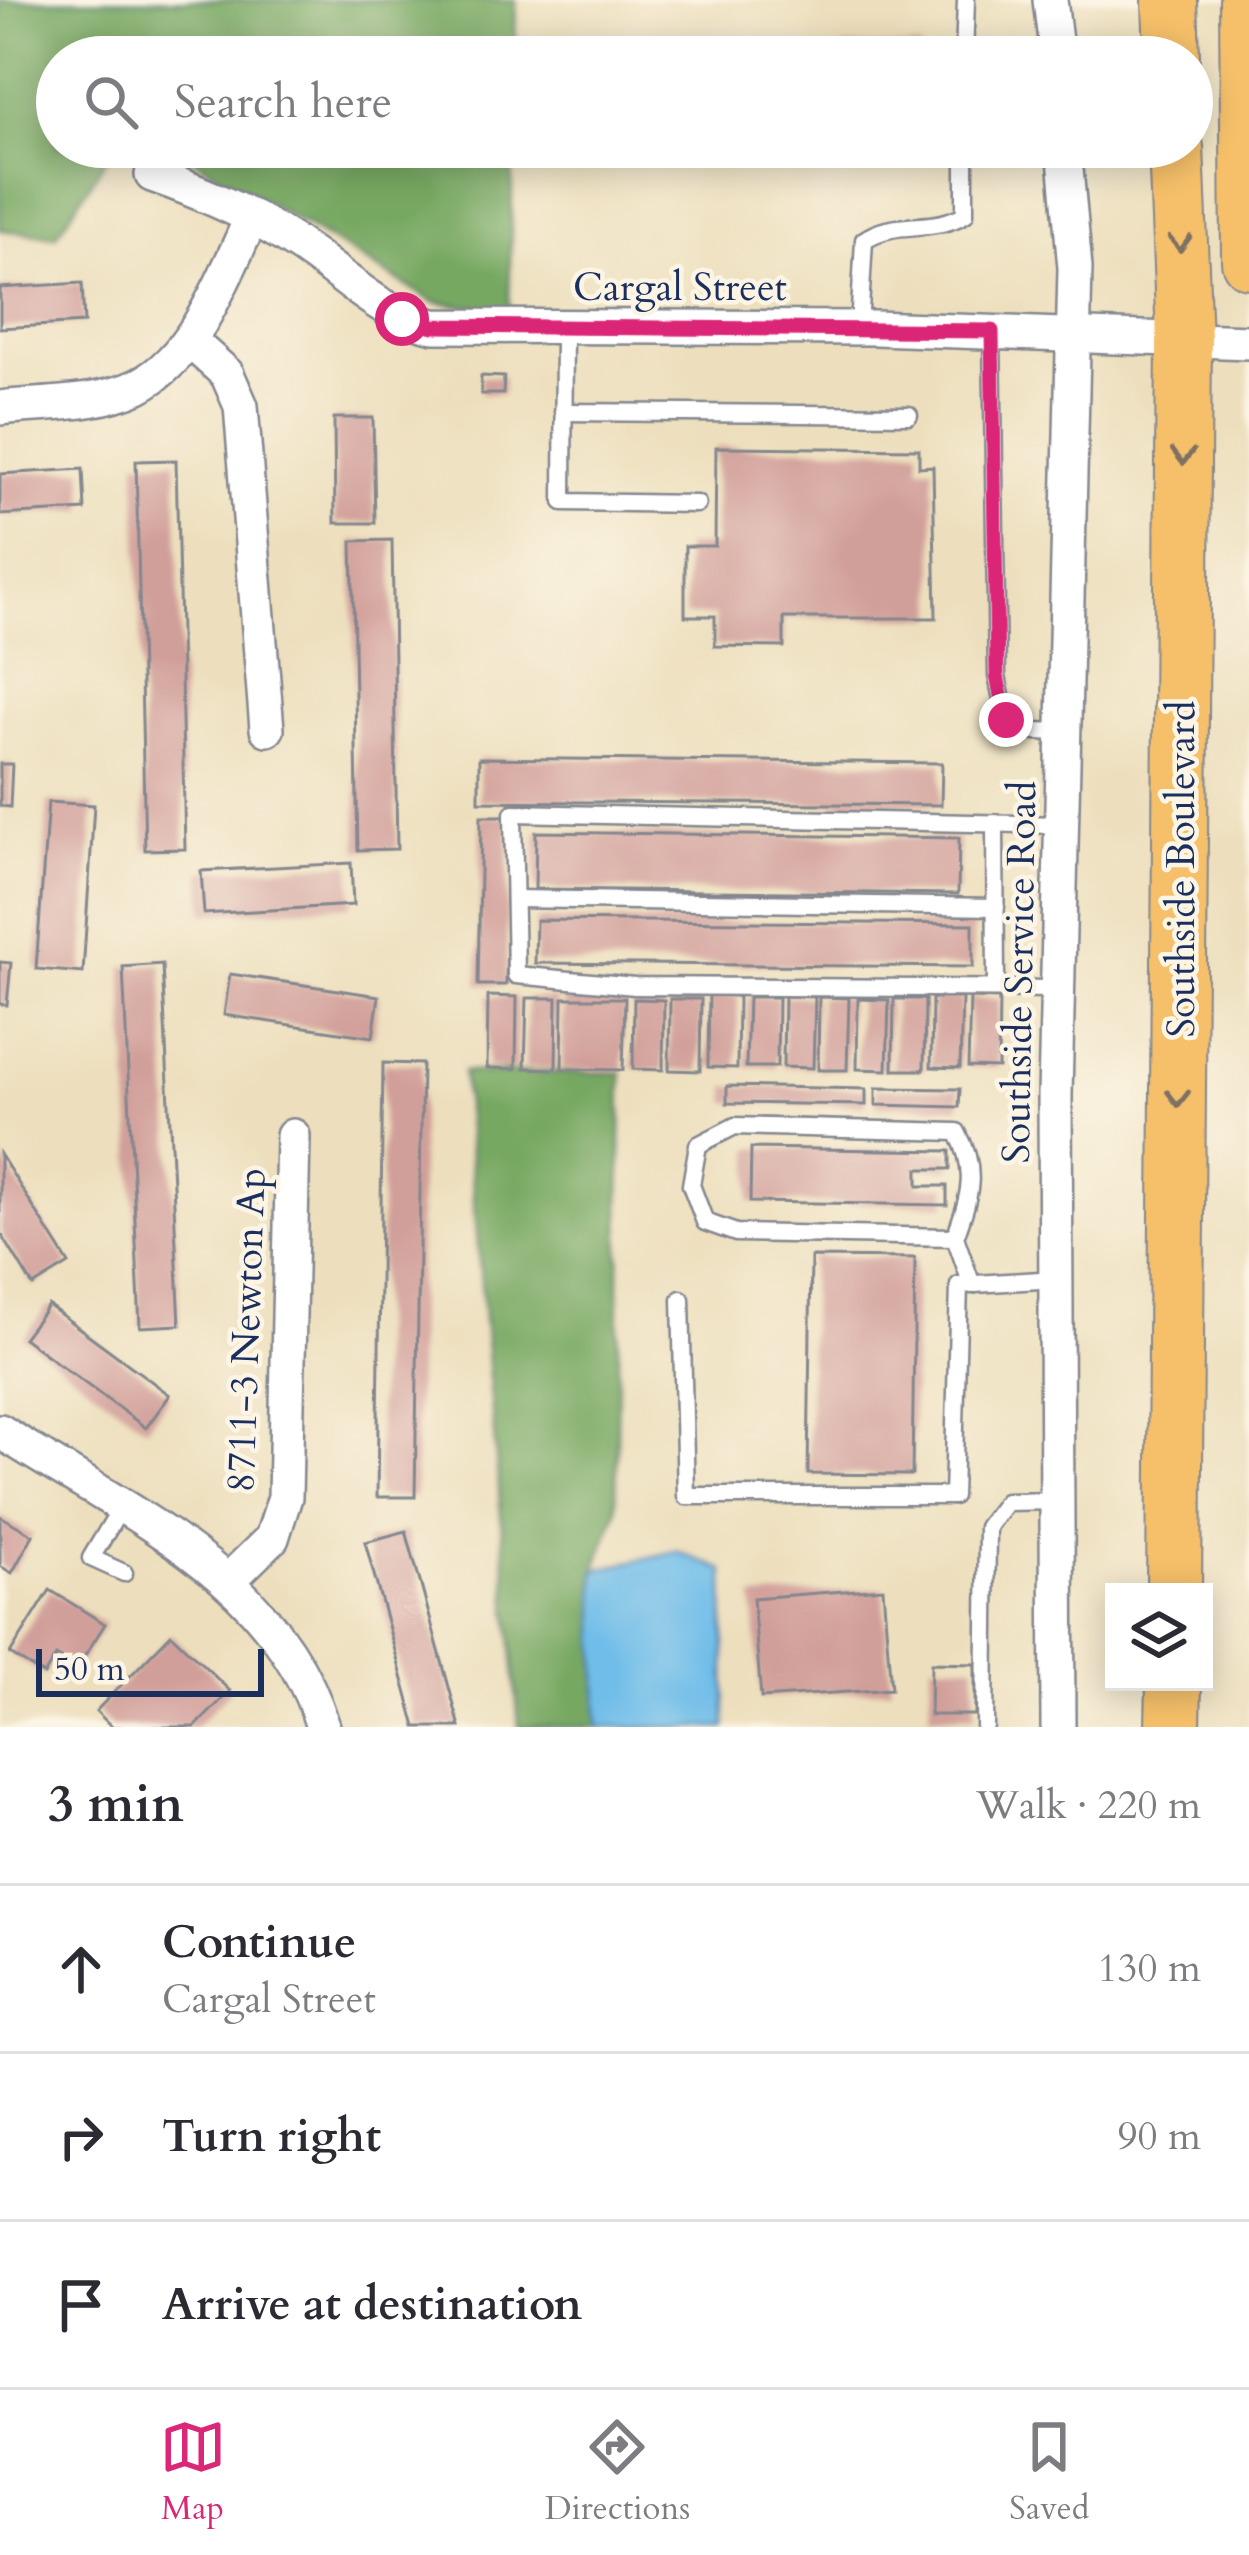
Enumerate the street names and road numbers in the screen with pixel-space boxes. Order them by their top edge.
street label: Cargal Street [573,261,787,314]
street label: Southside Boulevard [1155,700,1208,1037]
street label: Southside Service Road [990,780,1049,1164]
street label: 8711-3 Newton Ap [214,1167,279,1493]

